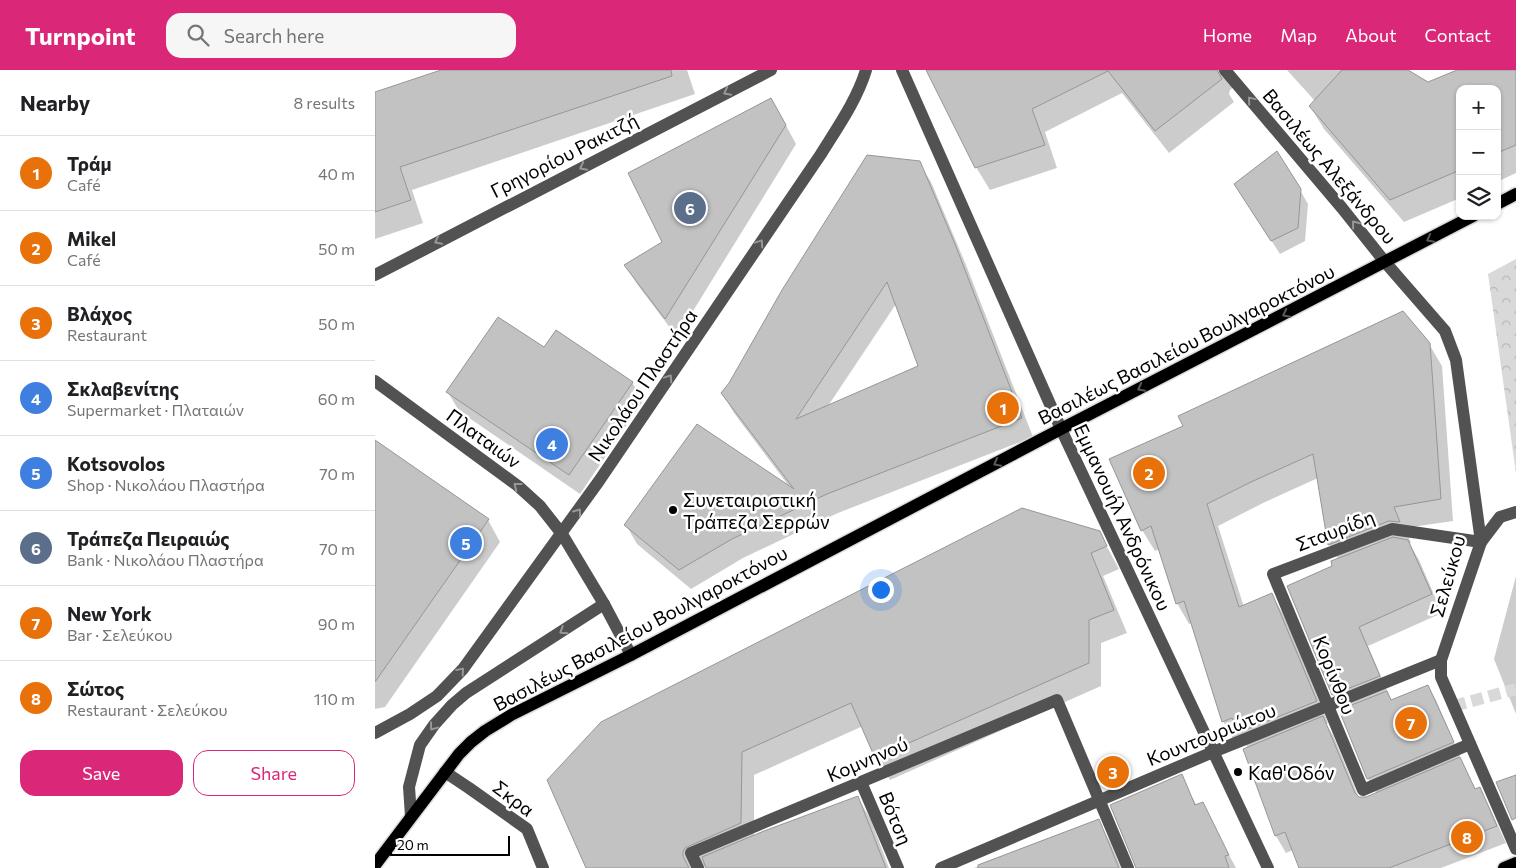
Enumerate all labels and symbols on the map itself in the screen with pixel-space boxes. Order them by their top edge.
street label: Βασιλέως Αλεξάνδρου [1258,84,1402,248]
one-way arrow [724,86,733,96]
one-way arrow [1248,97,1256,106]
street label: Γρηγορίου Ρακιτζή [486,108,642,202]
one-way arrow [579,161,588,171]
pin: 6 [674,189,706,227]
one-way arrow [1351,221,1360,230]
one-way arrow [1426,233,1435,243]
one-way arrow [435,235,444,245]
one-way arrow [754,239,764,248]
street label: Βασιλέως Βασιλείου Βουλγαροκτόνου [1034,259,1338,429]
street label: Νικολάου Πλαστήρα [583,305,701,465]
one-way arrow [1282,308,1291,318]
one-way arrow [663,374,673,383]
one-way arrow [1137,382,1146,392]
pin: 1 [987,389,1019,427]
street label: Πλαταιών [442,403,526,473]
street label: Εμμανουήλ Ανδρόνικου [1070,420,1176,614]
pin: 4 [536,425,568,463]
pin: 2 [1133,454,1165,492]
one-way arrow [993,456,1002,466]
one-way arrow [514,483,523,491]
place label: Συνεταιριστική Τράπεζα Σερρών [683,488,830,533]
marker: Συνεταιριστική Τράπεζα Σερρών [667,504,679,516]
street label: Σταυρίδη [1292,505,1378,555]
one-way arrow [572,509,580,518]
pin: 5 [450,524,482,562]
street label: Σελεύκου [1424,533,1470,619]
street label: Βασιλέως Βασιλείου Βουλγαροκτόνου [489,540,791,716]
your location [868,577,894,603]
one-way arrow [559,625,568,634]
street label: Κορίνθου [1309,632,1361,718]
one-way arrow [455,668,463,677]
street label: Κουντουριώτου [1143,698,1279,770]
pin: 7 [1395,704,1427,742]
one-way arrow [430,721,439,731]
street label: Κομνηνού [823,732,911,786]
pin: 3 [1097,753,1129,791]
place label: Καθ'Οδόν [1248,761,1335,784]
marker: Καθ'Οδόν [1232,766,1244,778]
street label: Σκρα [489,775,539,821]
street label: Βότση [875,788,917,848]
pin: 8 [1451,818,1483,856]
scale bar [390,833,510,856]

